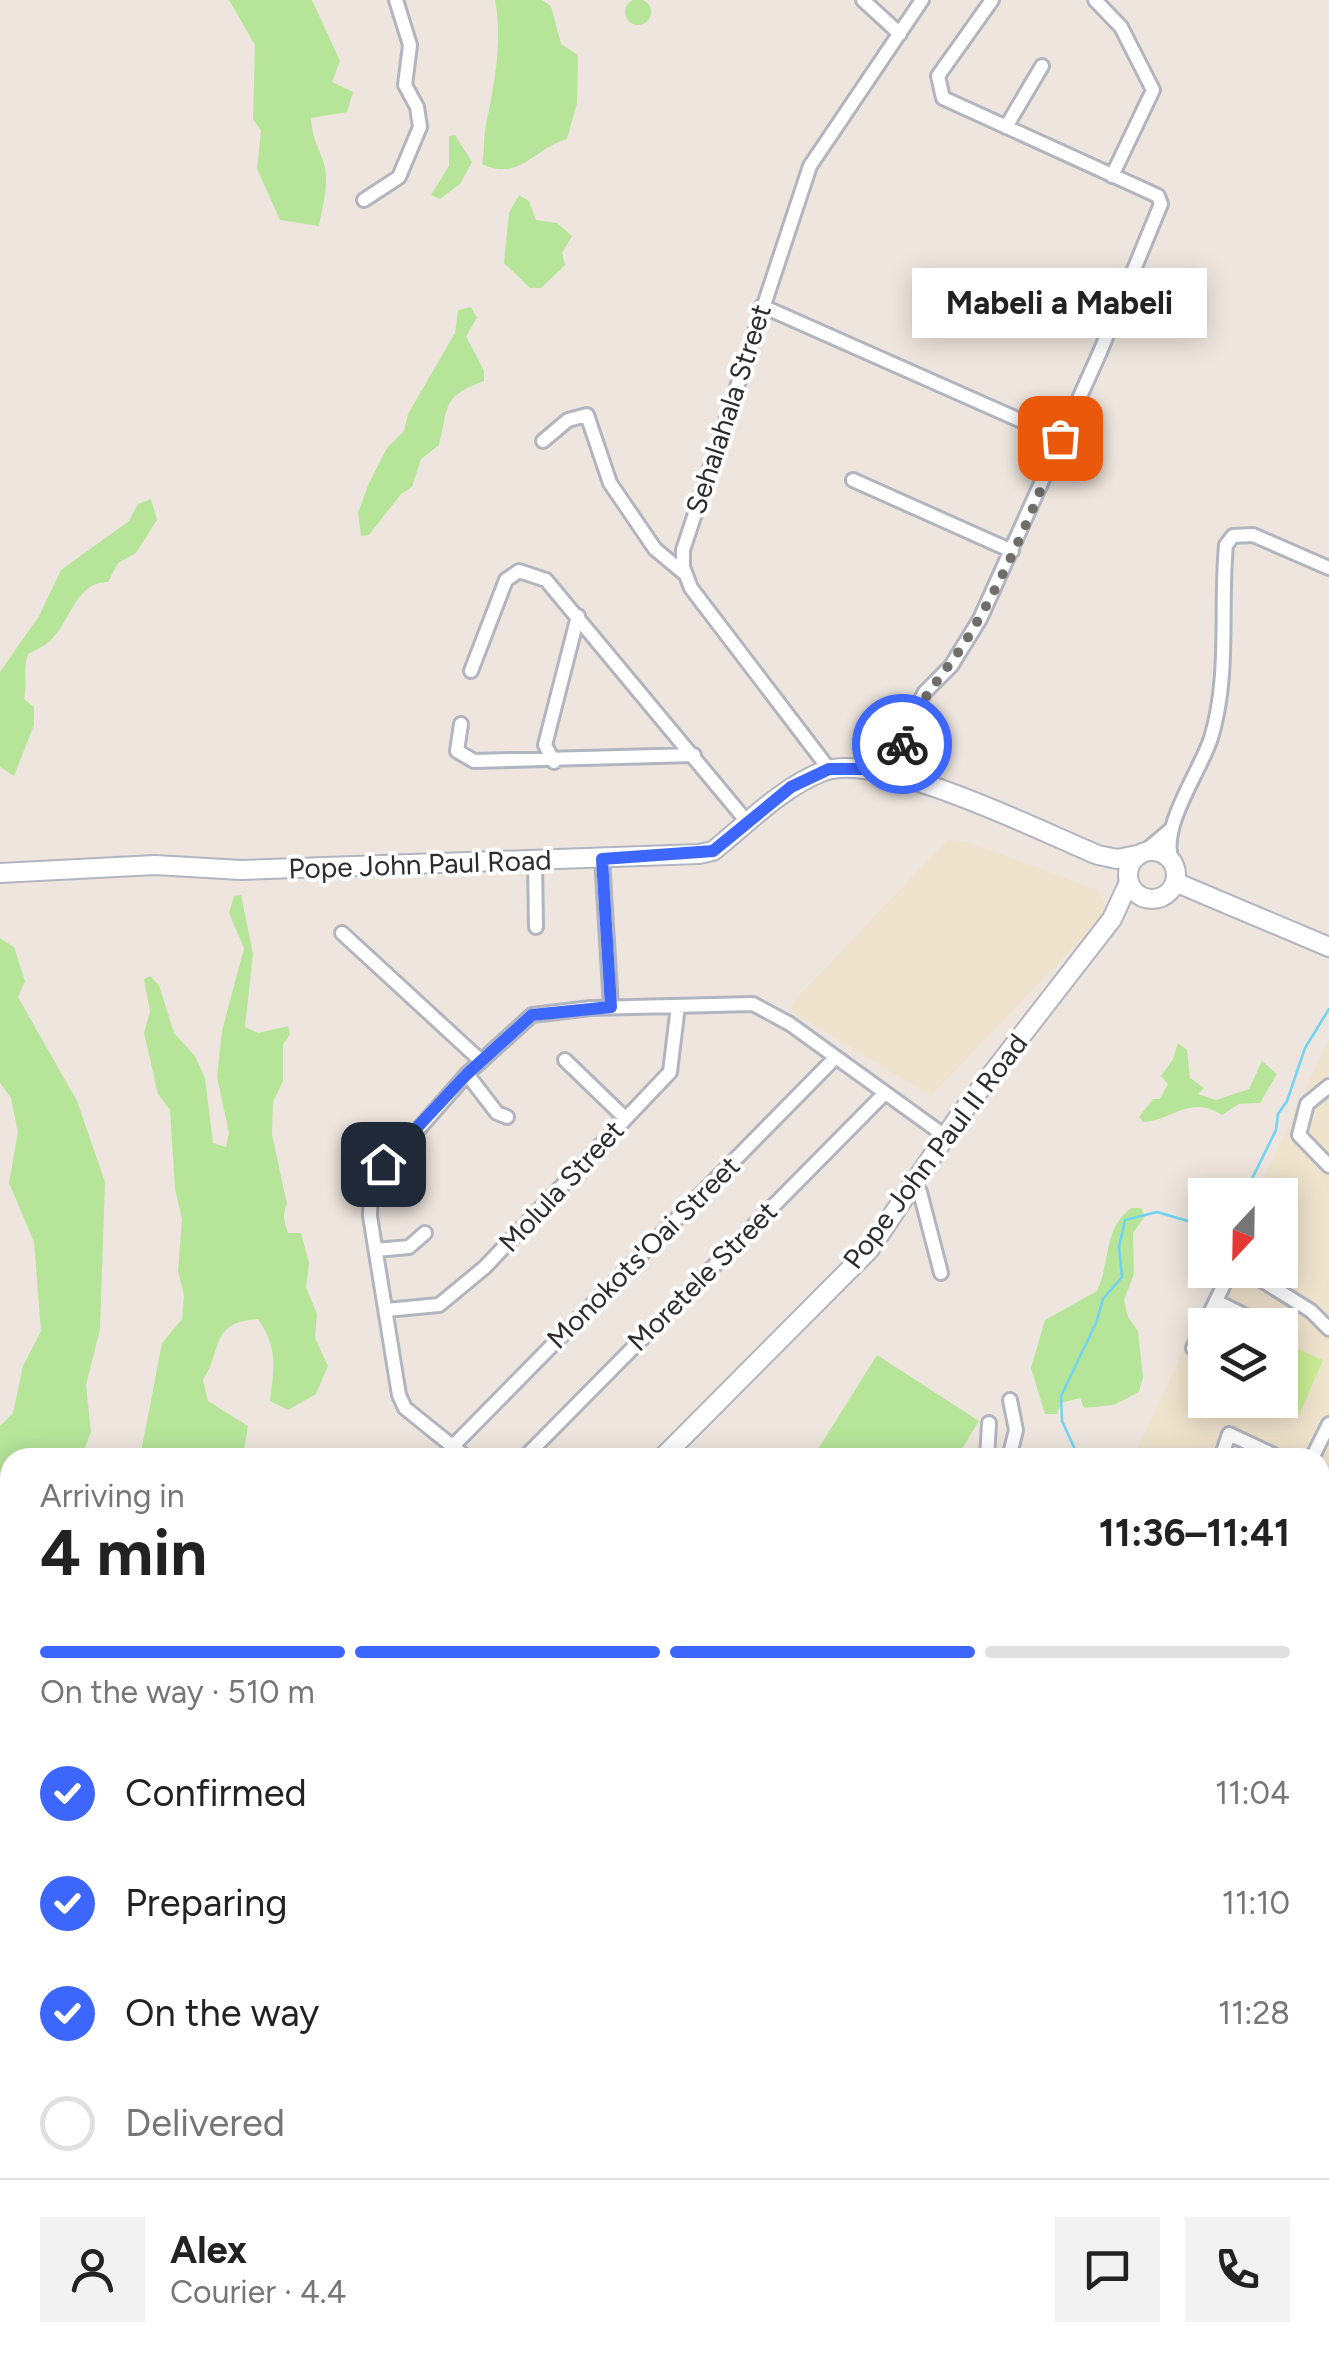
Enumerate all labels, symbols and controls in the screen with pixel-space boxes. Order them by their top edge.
callout: Mabeli a Mabeli [912,268,1208,338]
text: Mabeli a Mabeli [946,284,1173,322]
street label: Sehalahala Street [678,300,778,518]
pin [1018,396,1103,481]
icon: bag [1033,411,1088,466]
courier [852,694,952,794]
icon: bike [875,717,930,772]
street label: Pope John Paul Road [288,842,552,886]
street label: Pope John Paul II Road [836,1027,1034,1275]
street label: Molula Street [491,1113,631,1259]
pin [341,1122,426,1207]
icon: home [356,1137,411,1192]
street label: Monokots'Oai Street [540,1149,746,1355]
north arrow [1188,1178,1298,1288]
map controls [1188,1178,1298,1418]
street label: Moretele Street [620,1194,784,1358]
button: layers [1188,1308,1298,1418]
text: Arriving in [40,1477,185,1515]
text: 11:36–11:41 [1099,1510,1290,1556]
text: 4 min [40,1513,207,1591]
text: On the way · 510 m [40,1673,315,1711]
icon: check [40,1766,95,1821]
text: Confirmed [125,1770,307,1816]
text: 11:04 [1215,1774,1290,1812]
icon: check [40,1876,95,1931]
text: Preparing [125,1880,287,1926]
text: 11:10 [1222,1884,1290,1922]
icon: check [40,1986,95,2041]
text: On the way [125,1990,319,2036]
text: 11:28 [1218,1994,1290,2032]
text: Delivered [125,2100,285,2146]
button: person [40,2217,145,2322]
button: chat [1055,2217,1160,2322]
button: phone [1185,2217,1290,2322]
text: Alex [170,2227,247,2273]
text: Courier · 4.4 [170,2273,346,2311]

